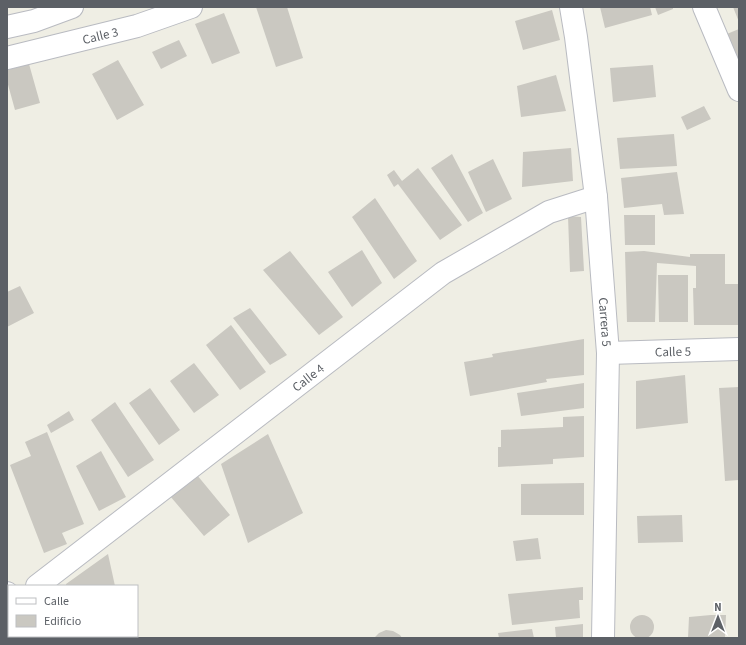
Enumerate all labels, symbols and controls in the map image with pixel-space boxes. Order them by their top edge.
street label: Calle 3 [81,23,120,49]
street label: Carrera 5 [594,297,615,347]
street label: Calle 5 [655,342,691,362]
street label: Calle 4 [289,359,329,396]
legend [8,585,138,637]
text: Calle [44,593,69,610]
north arrow [698,597,738,637]
text: N [714,600,722,615]
text: Edificio [44,613,81,630]

